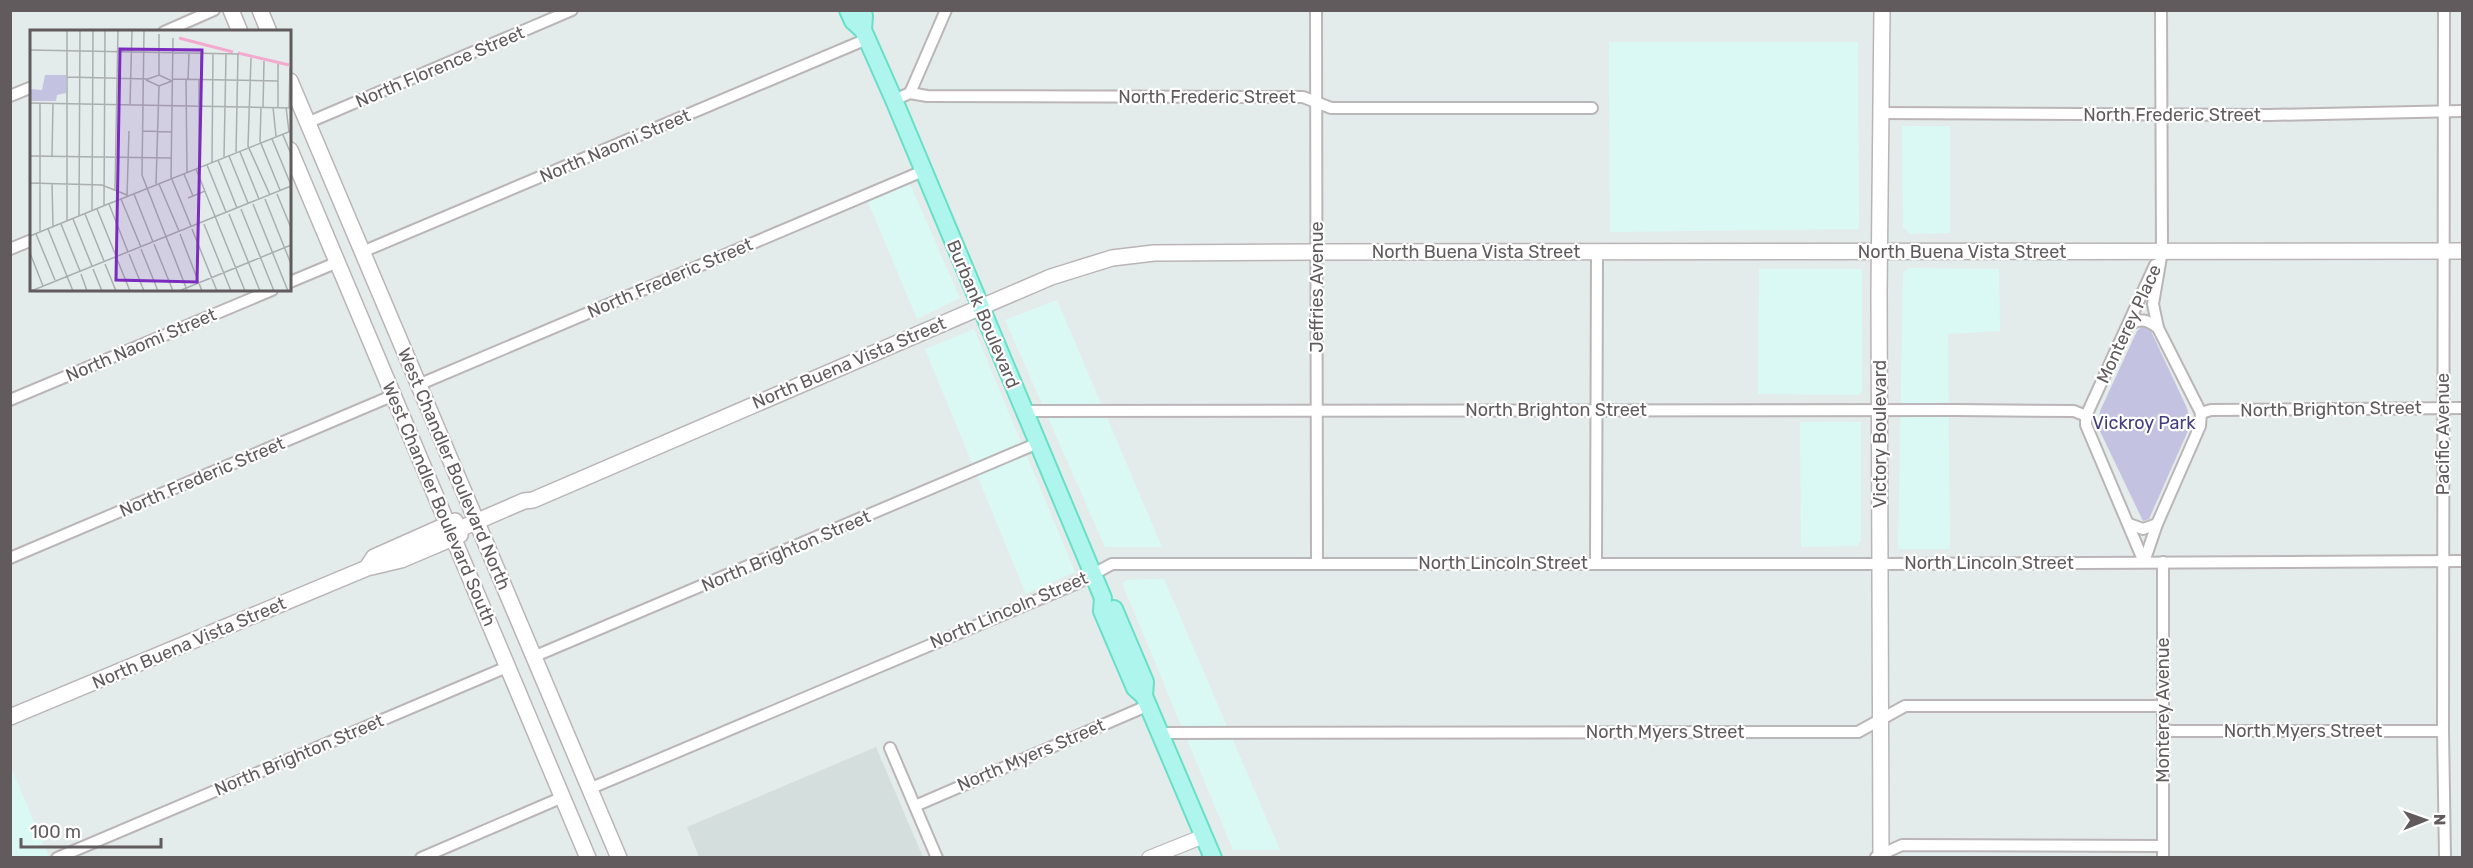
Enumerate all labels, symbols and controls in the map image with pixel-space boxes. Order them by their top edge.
street label: North Florence Street [352,21,528,113]
inset map [30,30,291,291]
street label: North Frederic Street [1118,86,1296,108]
street label: North Naomi Street [536,104,694,188]
street label: North Frederic Street [2083,104,2261,126]
street label: Jeffries Avenue [1306,221,1328,353]
street label: North Frederic Street [584,233,756,323]
street label: Burbank Boulevard [942,237,1024,391]
street label: North Buena Vista Street [1372,241,1580,263]
street label: North Buena Vista Street [1858,241,2066,263]
street label: Monterey Place [2092,261,2166,387]
street label: North Naomi Street [62,303,220,387]
street label: North Buena Vista Street [749,312,949,414]
street label: West Chandler Boulevard North [393,345,515,593]
street label: Victory Boulevard [1869,360,1891,508]
street label: Pacific Avenue [2432,373,2454,495]
street label: West Chandler Boulevard South [377,378,501,630]
street label: North Brighton Street [2240,396,2422,422]
street label: North Brighton Street [1465,399,1647,421]
park label: Vickroy Park [2092,412,2196,434]
street label: North Frederic Street [116,432,288,522]
street label: North Brighton Street [698,505,874,597]
street label: North Lincoln Street [1418,552,1588,574]
street label: North Lincoln Street [1904,552,2074,574]
street label: North Lincoln Street [927,567,1091,653]
street label: North Buena Vista Street [89,592,289,694]
street label: Monterey Avenue [2152,637,2174,783]
street label: North Brighton Street [211,709,387,801]
street label: North Myers Street [954,714,1108,796]
street label: North Myers Street [2224,720,2382,742]
street label: North Myers Street [1586,721,1744,743]
north arrow [2395,790,2455,850]
scale bar [21,811,160,849]
text: N [2430,814,2449,826]
text: 100 m [30,821,81,843]

